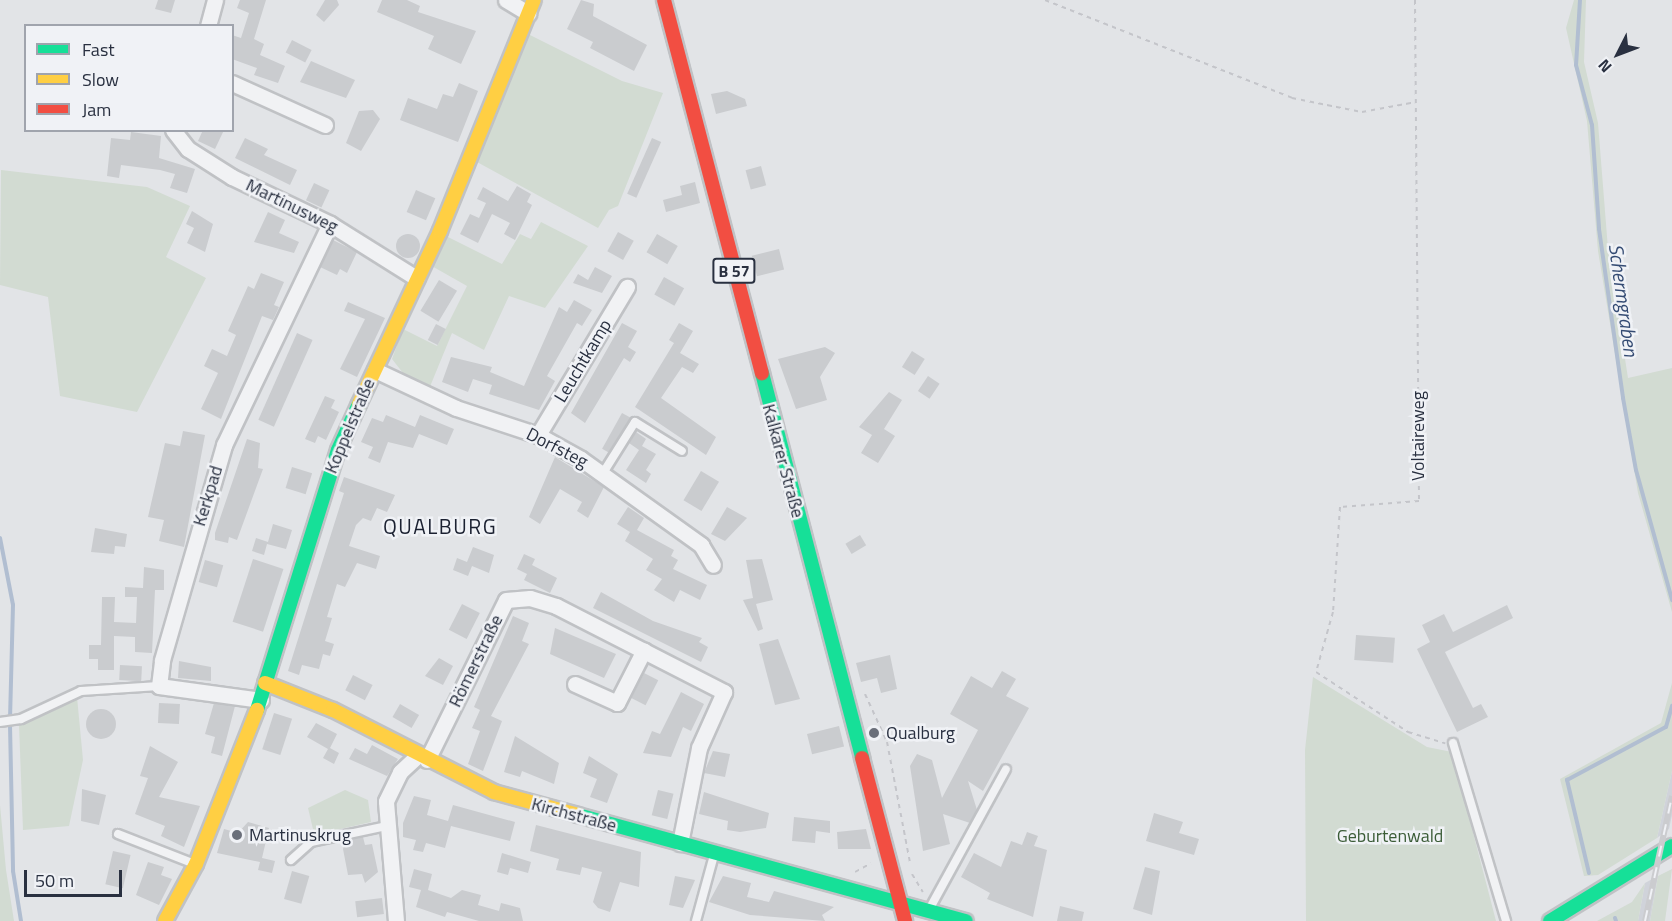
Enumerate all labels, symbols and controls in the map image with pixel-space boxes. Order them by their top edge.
legend [24,24,234,132]
north arrow [1588,24,1648,84]
text: Fast [82,36,115,63]
text: N [1592,54,1617,78]
text: Slow [82,66,119,93]
text: Jam [82,96,111,123]
street label: Martinusweg [242,174,342,238]
water label: Schermgraben [1604,242,1644,358]
road number: B 57 [712,258,756,284]
street label: Leuchtkamp [550,316,616,406]
street label: Koppelstraße [320,375,380,477]
street label: Voltaireweg [1407,391,1429,481]
street label: Kalkarer Straße [757,402,809,520]
street label: Dorfsteg [523,423,591,473]
street label: Kerkpad [189,463,227,529]
district label: QUALBURG [383,513,497,539]
street label: Römerstraße [444,611,508,711]
place label: Qualburg [886,722,955,744]
marker: Qualburg [867,726,881,740]
street label: Kirchstraße [529,793,619,837]
place label: Martinuskrug [249,824,351,846]
park label: Geburtenwald [1337,825,1443,847]
marker: Martinuskrug [230,828,244,842]
scale bar [27,858,124,896]
text: 50 m [35,867,74,894]

